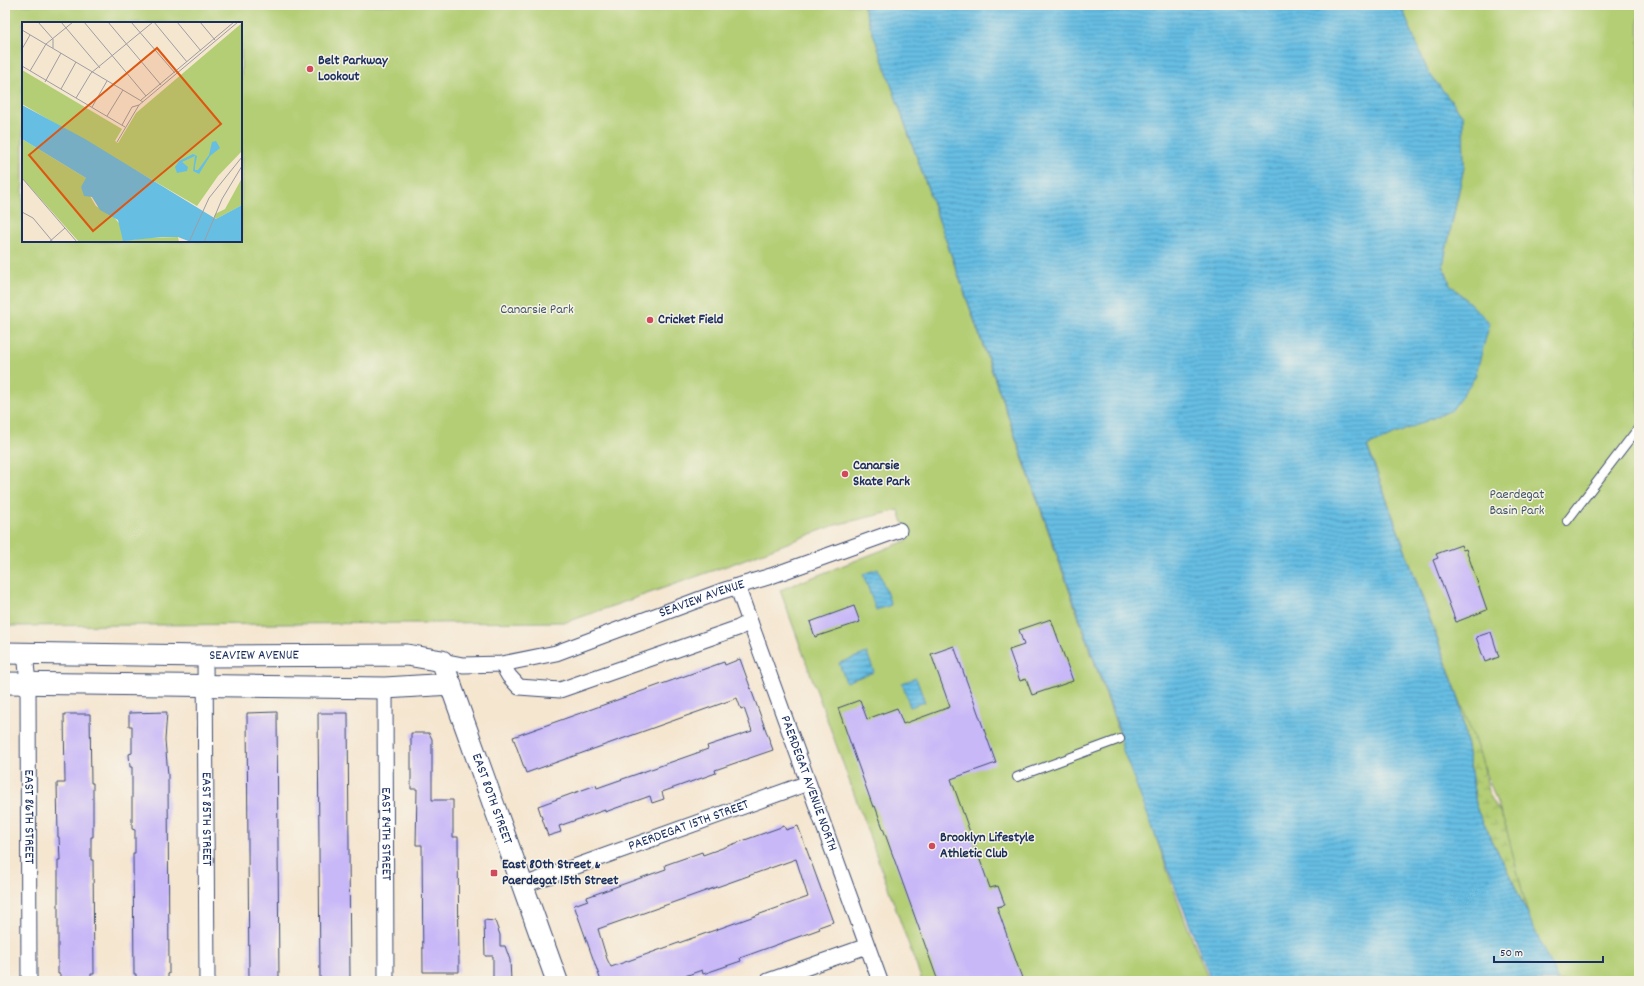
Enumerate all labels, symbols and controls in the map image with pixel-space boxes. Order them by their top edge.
inset map [22,22,242,242]
place label: Belt Parkway Lookout [318,51,389,87]
marker: Belt Parkway Lookout [305,64,315,74]
park label: Canarsie Park [500,300,574,320]
place label: Cricket Field [658,310,724,330]
marker: Cricket Field [645,315,655,325]
place label: Canarsie Skate Park [853,456,910,492]
marker: Canarsie Skate Park [840,469,850,479]
park label: Paerdegat Basin Park [1489,485,1545,521]
street label: SEAVIEW AVENUE [656,574,748,624]
street label: SEAVIEW AVENUE [209,646,300,666]
street label: PAERDEGAT AVENUE NORTH [775,713,842,854]
street label: EAST 80TH STREET [466,751,517,847]
street label: EAST 86TH STREET [18,770,39,865]
street label: EAST 85TH STREET [196,772,216,866]
street label: EAST 84TH STREET [375,787,396,881]
street label: PAERDEGAT 15TH STREET [626,795,752,857]
place label: Brooklyn Lifestyle Athletic Club [940,828,1034,864]
marker: Brooklyn Lifestyle Athletic Club [927,841,937,851]
place label: East 80th Street & Paerdegat 15th Street [502,855,619,891]
marker: East 80th Street & Paerdegat 15th Street [489,868,499,878]
scale bar [1494,938,1603,964]
text: 50 m [1500,945,1523,962]

